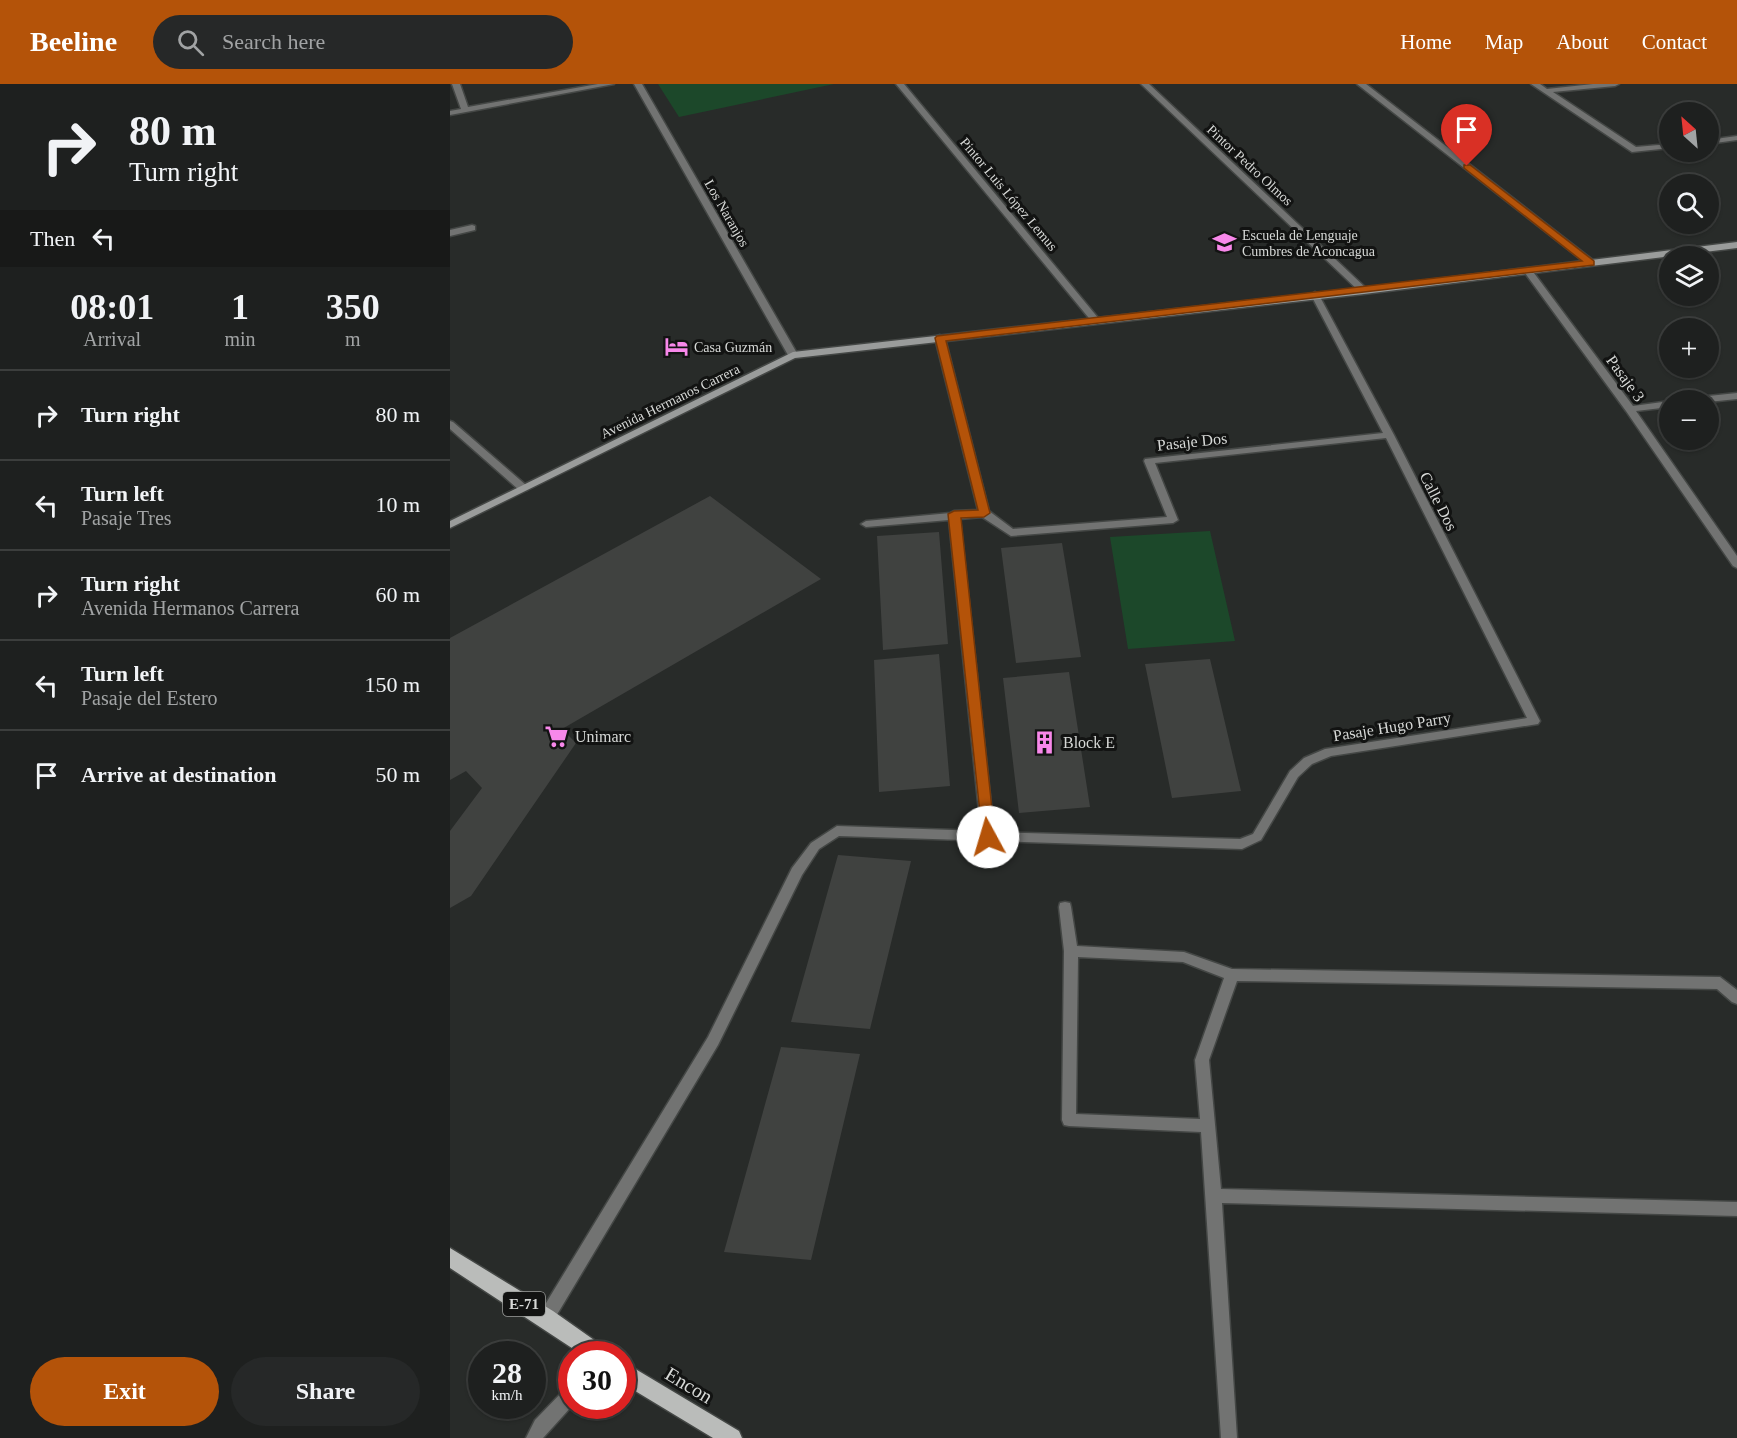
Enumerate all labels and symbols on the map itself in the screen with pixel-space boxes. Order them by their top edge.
north arrow [1659,102,1719,162]
pin [1441,104,1492,166]
street label: Pintor Pedro Olmos [1204,122,1295,209]
street label: Pintor Luis López Lemus [957,135,1060,254]
street label: Los Naranjos [701,177,752,249]
place label: Escuela de Lenguaje Cumbres de Aconcagua [1242,228,1376,259]
school or university icon: Escuela de Lenguaje Cumbres de Aconcagua [1211,230,1237,256]
hotel icon: Casa Guzmán [663,334,689,360]
place label: Casa Guzmán [694,340,772,355]
street label: Pasaje 3 [1602,352,1648,405]
street label: Avenida Hermanos Carrera [598,361,743,442]
street label: Pasaje Dos [1156,429,1228,455]
street label: Calle Dos [1417,469,1461,533]
street label: Pasaje Hugo Parry [1332,709,1452,745]
supermarket icon: Unimarc [544,723,570,749]
place label: Unimarc [575,728,631,745]
building icon: Block E [1032,729,1058,755]
place label: Block E [1063,734,1115,751]
position arrow [956,805,1020,869]
road number: E-71 [503,1292,545,1316]
speed limit sign: 30 [558,1341,636,1419]
street label: Encon [661,1362,717,1408]

